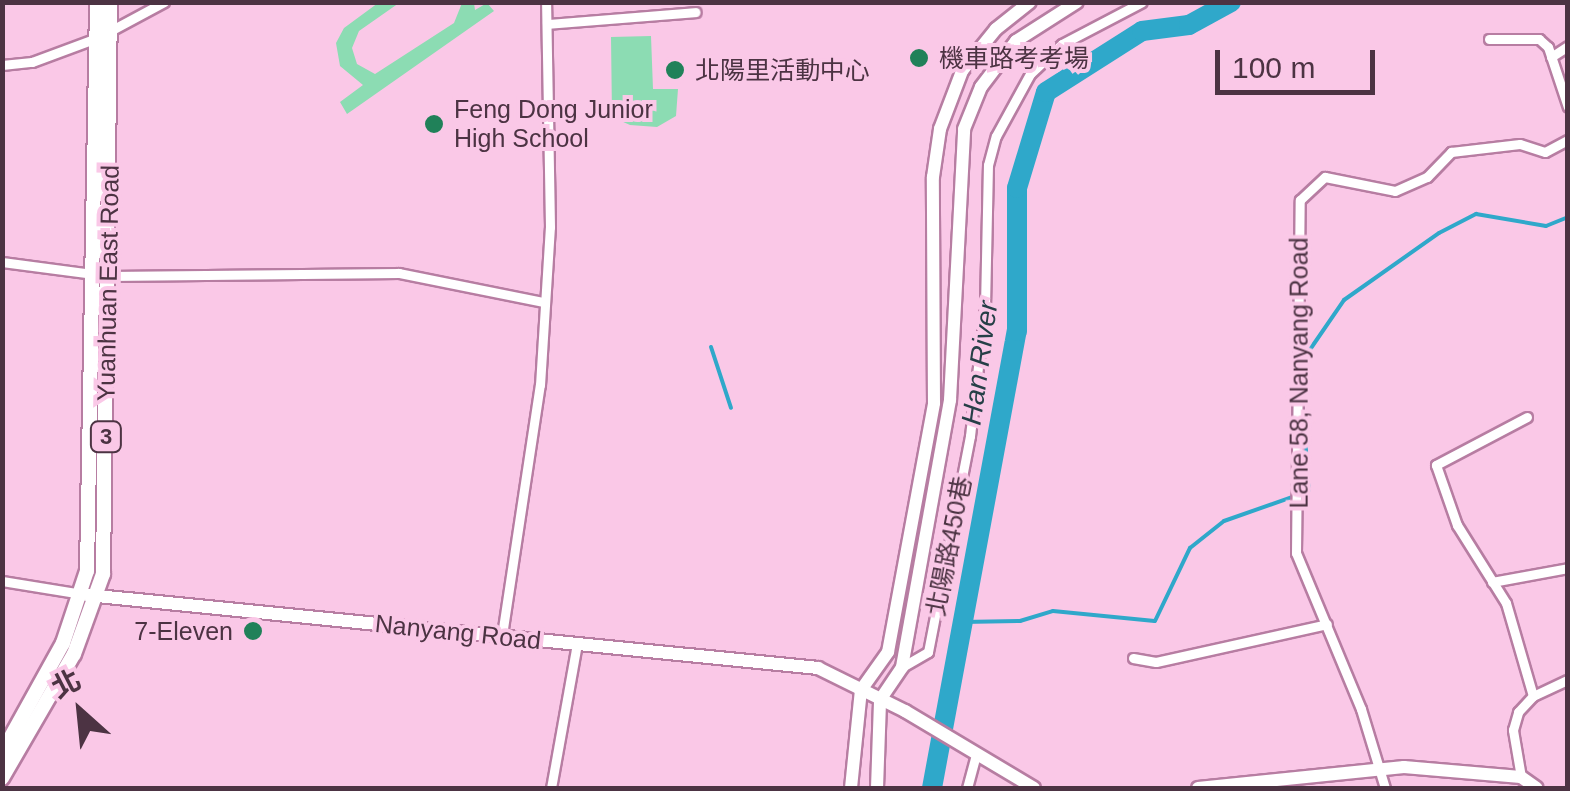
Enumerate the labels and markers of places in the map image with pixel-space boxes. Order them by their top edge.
place label: 機車路考考場 [939,43,1089,73]
marker: 機車路考考場 [908,47,930,69]
place label: 北陽里活動中心 [695,55,870,85]
marker: 北陽里活動中心 [664,59,686,81]
place label: Feng Dong Junior High School [454,95,653,154]
marker: Feng Dong Junior High School [423,113,445,135]
place label: 7-Eleven [134,616,233,646]
marker: 7-Eleven [242,620,264,642]

